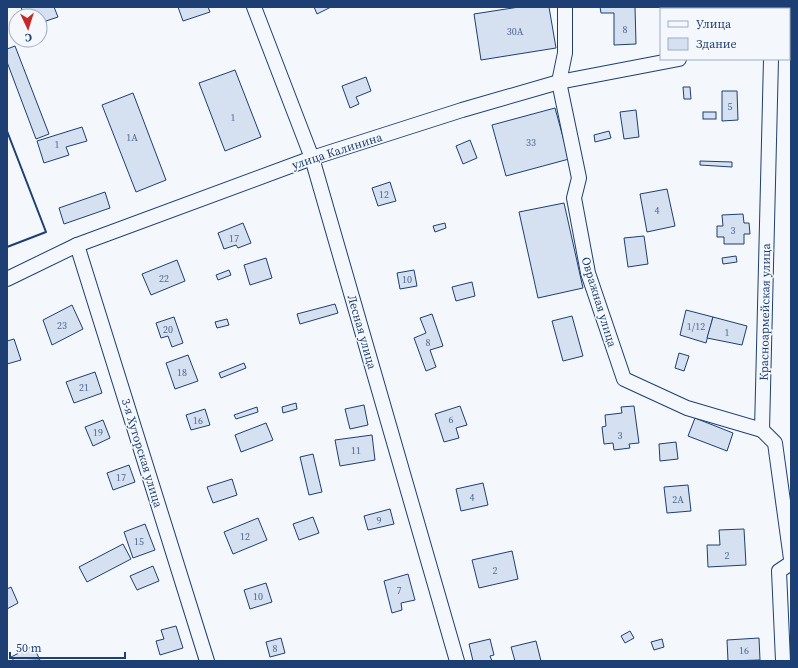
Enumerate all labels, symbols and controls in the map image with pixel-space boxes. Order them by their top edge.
north arrow [8,8,48,48]
legend [660,8,790,60]
text: Улица [696,16,732,32]
house number: 8 [623,23,628,36]
house number: 30А [507,25,524,38]
text: С [25,30,33,45]
text: Здание [696,36,737,52]
house number: 5 [728,100,733,113]
house number: 1 [231,111,236,124]
street label: улица Калинина [290,129,385,173]
house number: 1А [126,131,138,144]
house number: 33 [526,136,536,149]
house number: 1 [55,138,60,151]
house number: 12 [379,188,389,201]
house number: 4 [655,204,660,217]
house number: 3 [731,224,736,237]
house number: 17 [229,232,239,245]
street label: Красноармейская улица [756,242,774,381]
street label: Овражная улица [578,255,621,350]
house number: 22 [159,272,169,285]
house number: 10 [402,273,412,286]
street label: Лесная улица [344,293,381,372]
house number: 23 [57,319,67,332]
house number: 1/12 [687,320,705,333]
house number: 20 [163,323,173,336]
house number: 1 [725,326,730,339]
house number: 8 [426,336,431,349]
house number: 18 [177,366,187,379]
house number: 21 [79,381,89,394]
street label: 3-я Хуторская улица [118,396,166,510]
house number: 6 [449,413,454,426]
house number: 16 [193,414,203,427]
house number: 19 [93,426,103,439]
house number: 3 [618,429,623,442]
house number: 11 [351,444,361,457]
house number: 17 [116,471,126,484]
house number: 4 [470,491,475,504]
house number: 2А [672,493,684,506]
house number: 9 [377,514,382,527]
house number: 12 [240,530,250,543]
house number: 15 [134,535,144,548]
house number: 2 [725,549,730,562]
house number: 2 [493,564,498,577]
house number: 7 [397,584,402,597]
house number: 10 [253,590,263,603]
scale bar [10,634,125,660]
text: 50 m [16,640,42,656]
house number: 8 [273,642,278,655]
house number: 16 [739,644,749,657]

